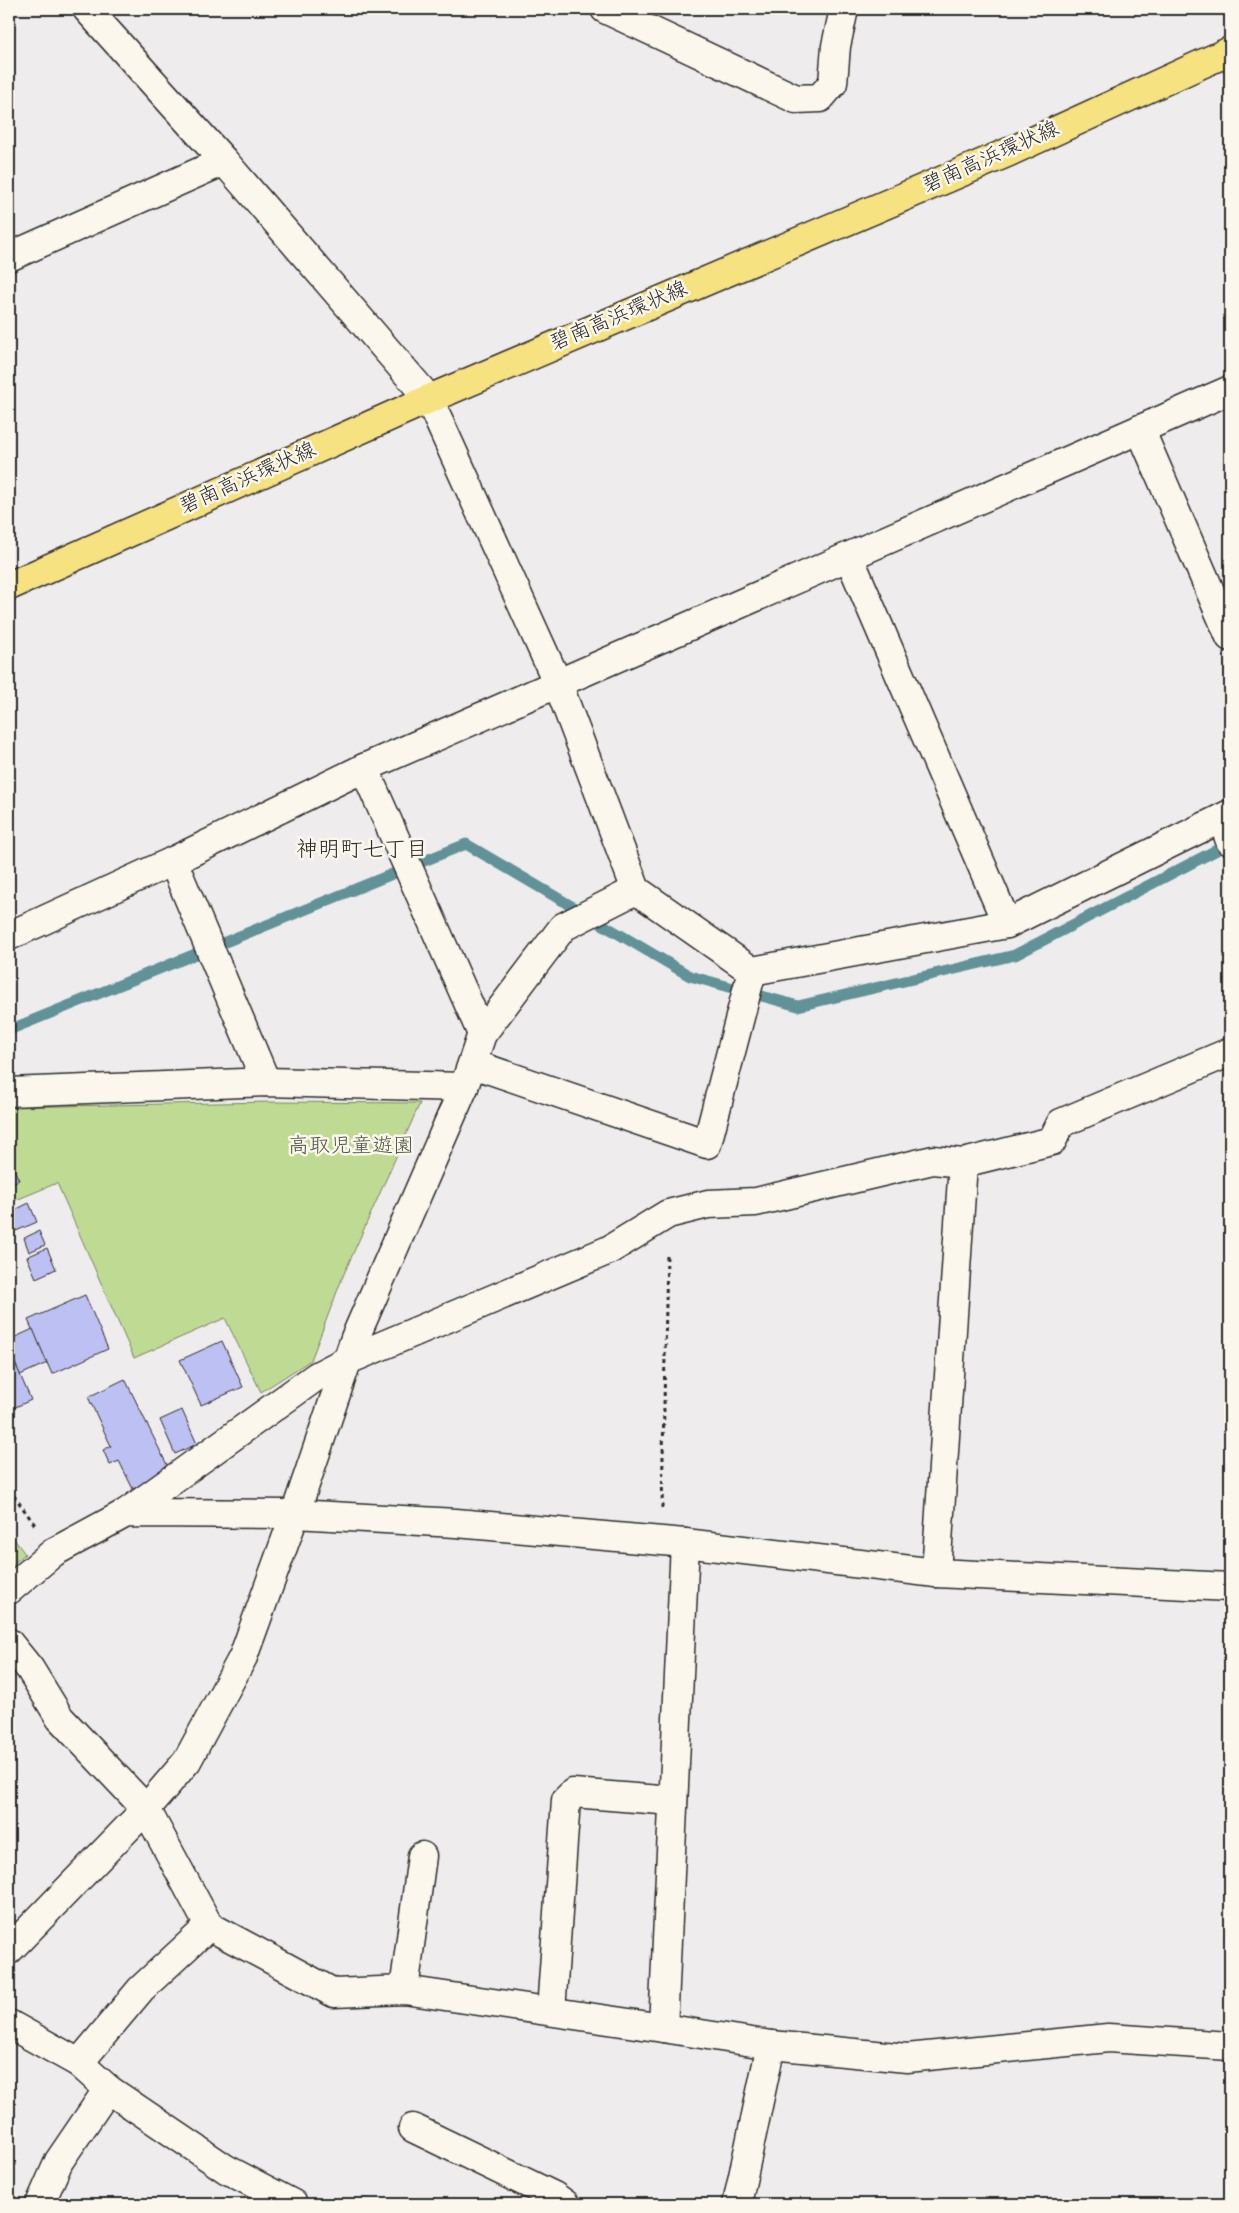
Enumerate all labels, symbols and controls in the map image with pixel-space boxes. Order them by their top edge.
street label: 碧南高浜環状線 [918,114,1064,202]
street label: 碧南高浜環状線 [545,274,693,360]
street label: 碧南高浜環状線 [175,435,321,523]
district label: 神明町七丁目 [296,835,428,867]
park label: 高取児童遊園 [288,1132,414,1162]

